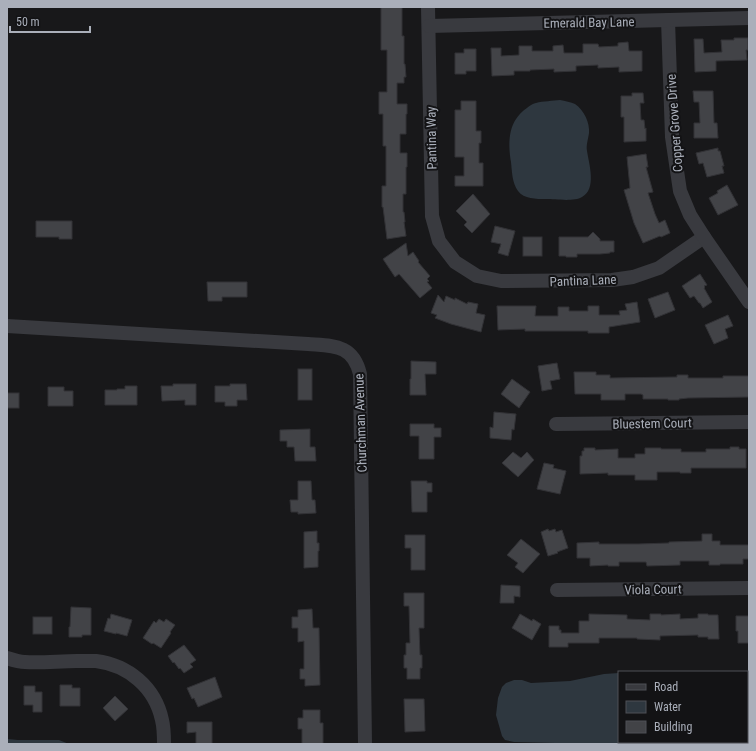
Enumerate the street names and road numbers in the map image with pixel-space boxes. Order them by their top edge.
street label: Emerald Bay Lane [543,14,635,31]
street label: Copper Grove Drive [664,73,685,172]
street label: Pantina Way [423,106,440,170]
street label: Pantina Lane [549,272,617,289]
street label: Churchman Avenue [351,373,370,473]
street label: Bluestem Court [612,415,692,432]
street label: Viola Court [624,581,682,597]

